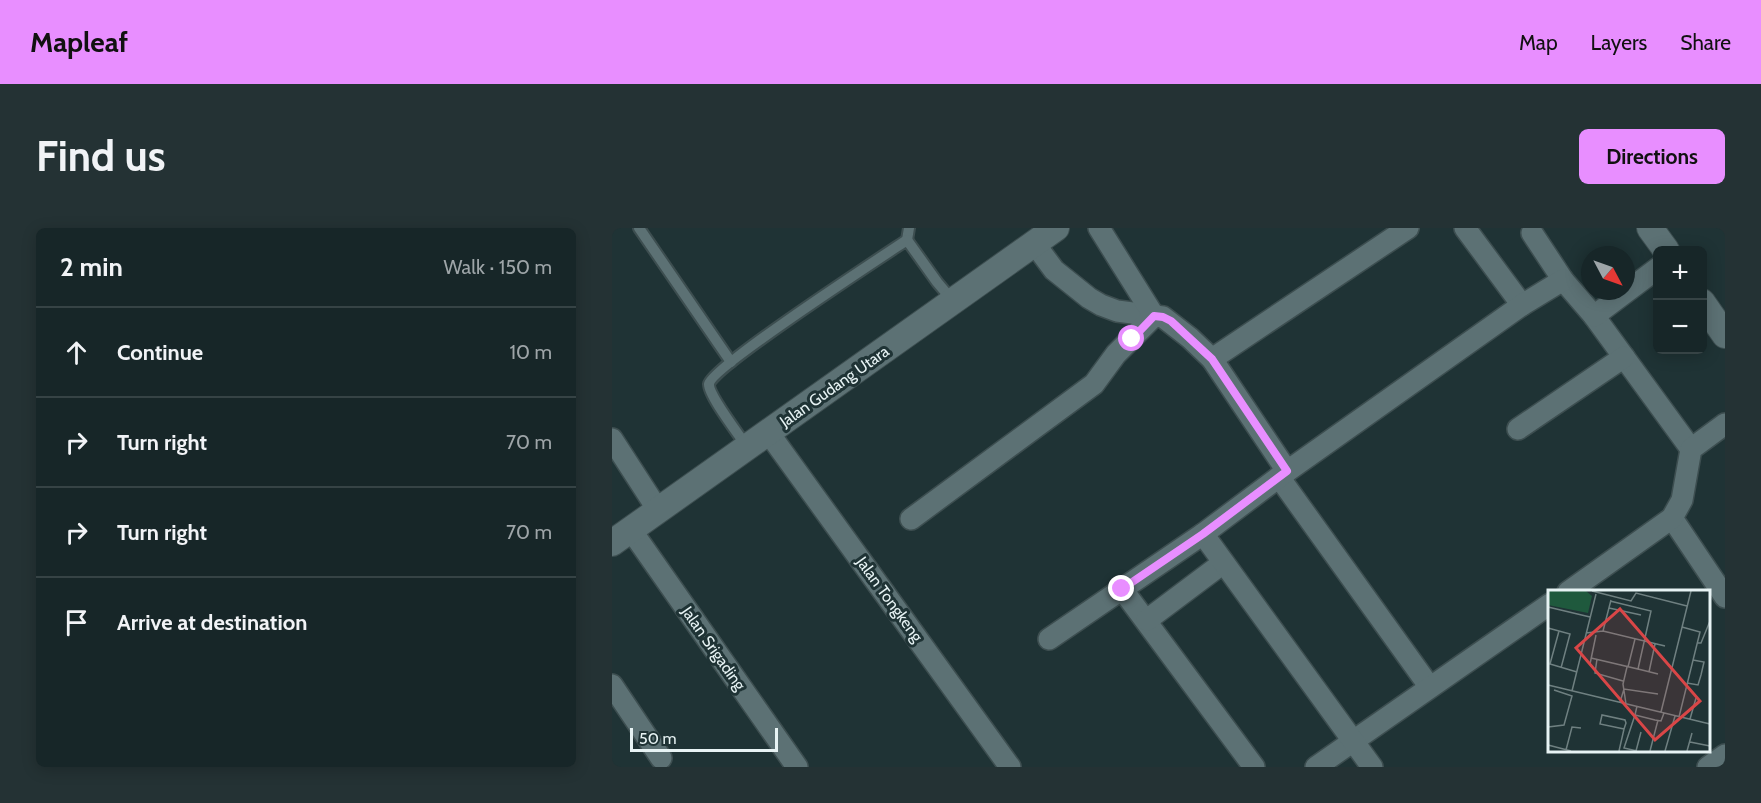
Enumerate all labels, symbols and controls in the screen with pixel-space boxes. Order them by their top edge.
text: Mapleaf [30,25,128,59]
text: Map [1519,30,1558,55]
text: Layers [1591,30,1647,55]
text: Share [1680,30,1731,55]
button: Directions [1579,129,1725,184]
text: Find us [36,130,165,182]
north arrow [1581,246,1635,300]
map controls [1653,246,1707,354]
button: + [1653,246,1707,300]
text: 2 min [60,251,123,283]
text: Walk · 150 m [444,255,552,279]
button: − [1653,300,1707,354]
route start [1118,325,1144,351]
icon: ahead [60,336,93,369]
text: Continue [117,339,203,366]
text: 10 m [509,340,552,364]
street label: Jalan Gudang Utara [775,341,893,432]
icon: right [60,426,93,459]
text: Turn right [117,429,207,456]
text: 70 m [506,430,552,454]
icon: right [60,516,93,549]
text: Turn right [117,519,207,546]
text: 70 m [506,520,552,544]
street label: Jalan Tongkeng [852,552,927,646]
route end [1108,575,1134,601]
inset map [1548,590,1710,752]
street label: Jalan Srigading [677,602,750,695]
icon: arrive [60,606,93,639]
text: Arrive at destination [117,609,307,636]
scale bar [630,725,778,752]
text: 50 m [639,729,676,748]

